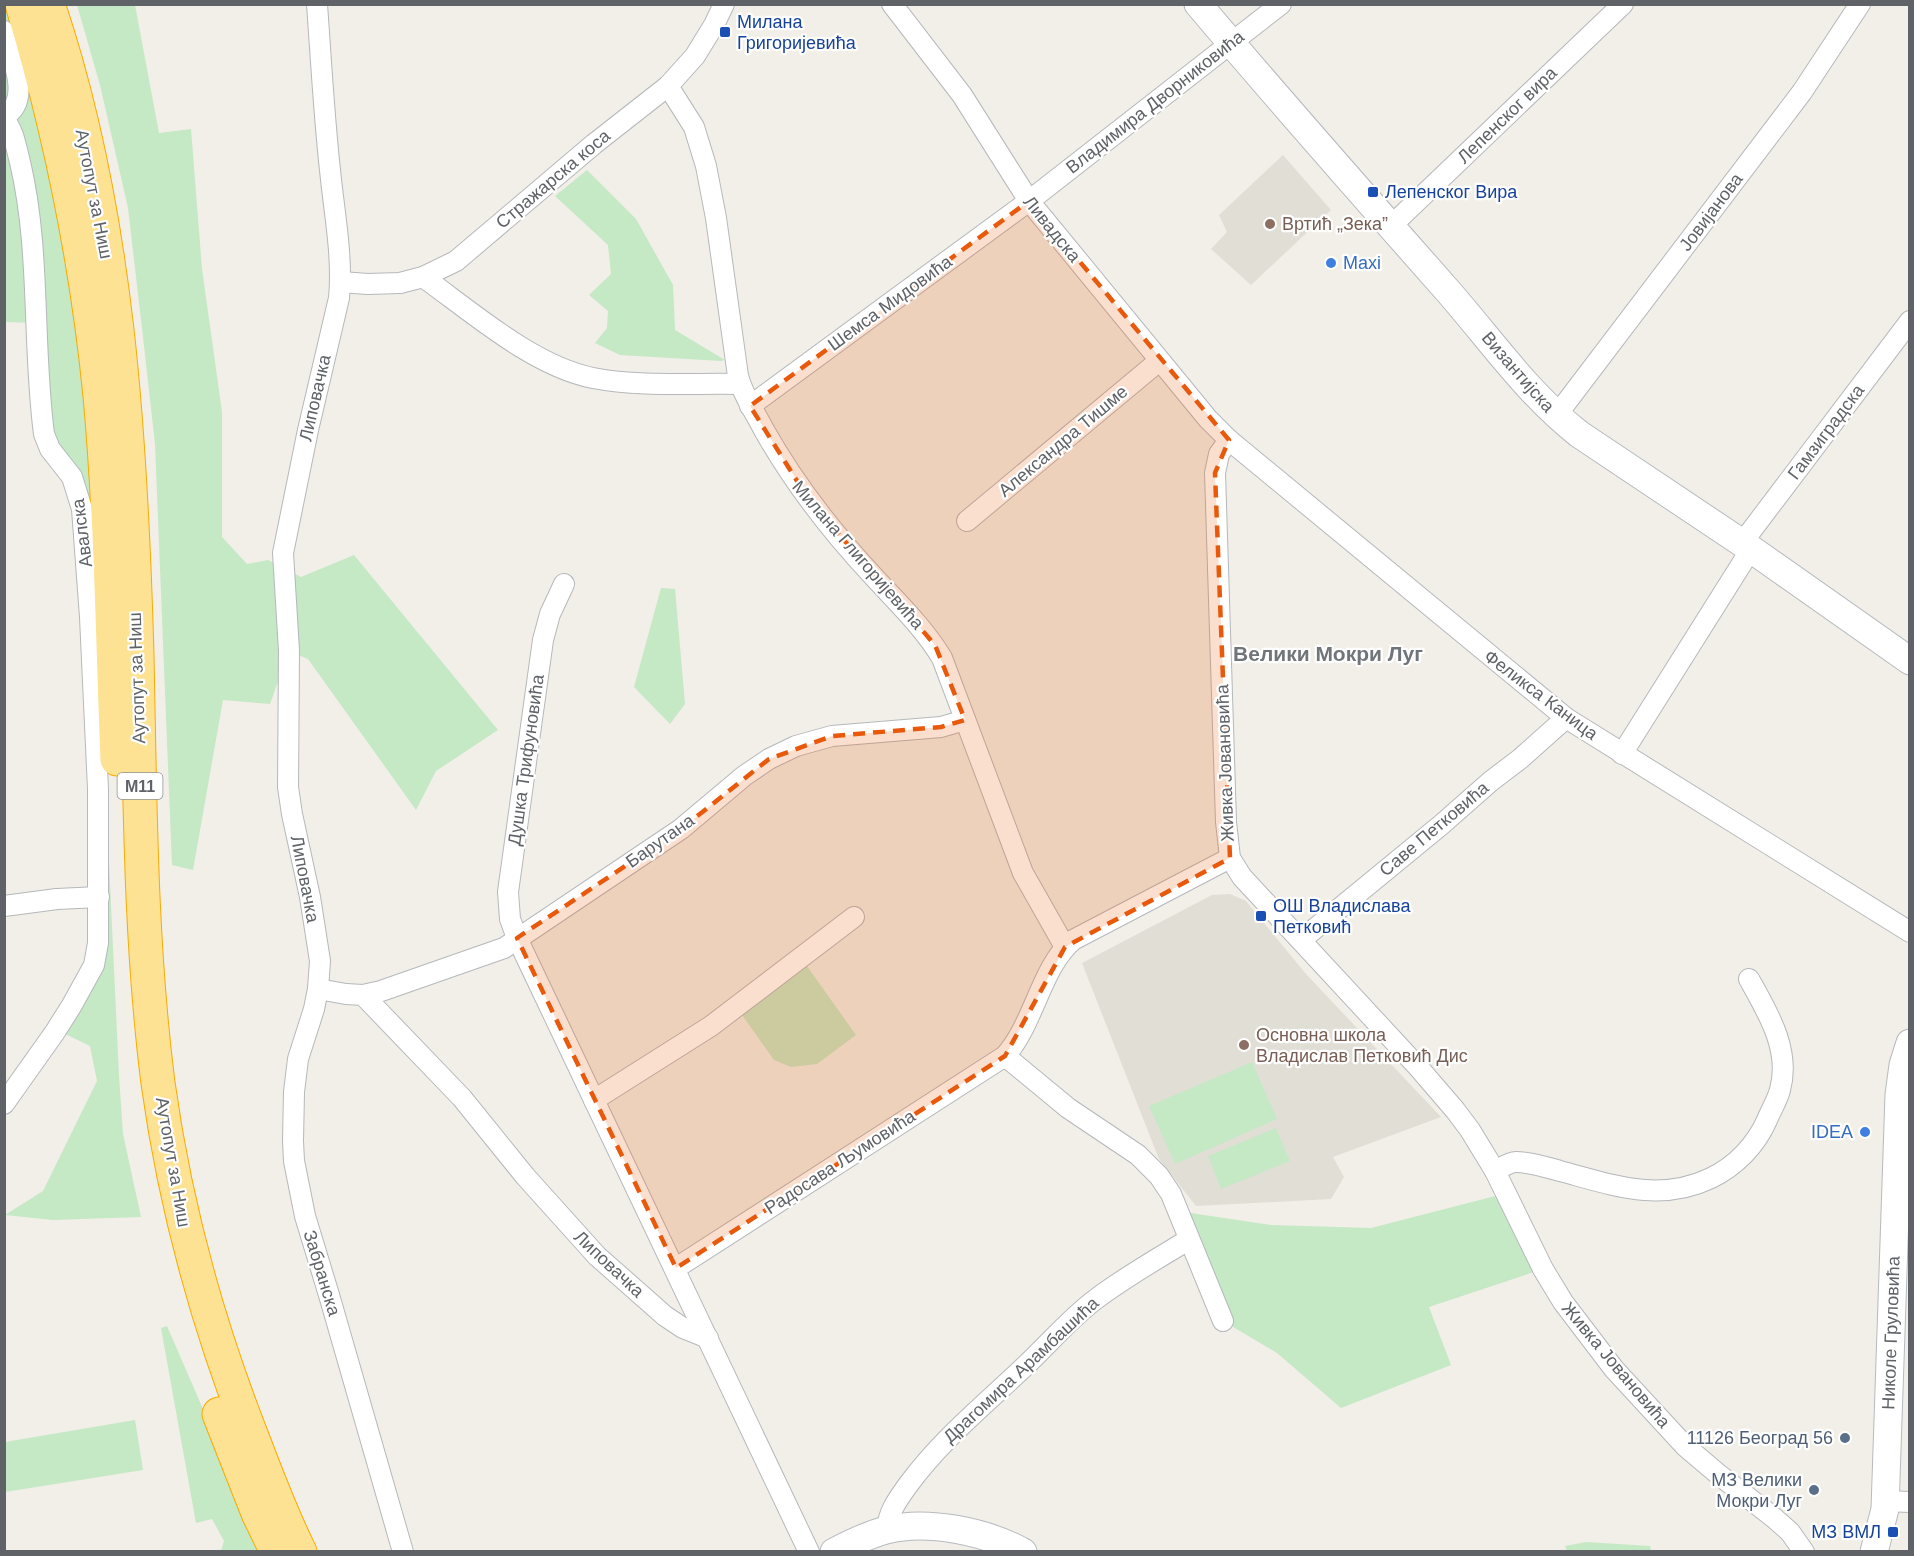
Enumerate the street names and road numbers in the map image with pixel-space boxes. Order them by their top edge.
street label: Владимира Дворниковића [1062,26,1249,178]
street label: Лепенског вира [1453,62,1561,167]
street label: Стражарска коса [492,125,615,233]
street label: Аутопут за Ниш [72,127,116,261]
street label: Јовијанова [1675,168,1747,255]
street label: Ливадска [1019,192,1085,267]
street label: Шемса Мидовића [824,251,957,355]
street label: Византијска [1478,328,1559,417]
street label: Липовачка [295,352,335,443]
street label: Гамзиградска [1784,380,1869,483]
street label: Александра Тишме [994,381,1132,501]
street label: Милана Глигоријевића [788,477,928,634]
street label: Авалска [68,496,96,569]
street label: Аутопут за Ниш [125,612,149,744]
street label: Феликса Каница [1480,646,1602,745]
street label: Душка Трифуновића [504,672,548,847]
street label: Живка Јовановића [1212,683,1238,842]
road number: M11 [118,773,162,799]
street label: Саве Петковића [1376,777,1493,880]
street label: Барутана [622,810,699,872]
street label: Липовачка [287,834,323,925]
street label: Аутопут за Ниш [152,1095,194,1229]
street label: Радосава Љумовића [761,1105,920,1218]
street label: Липовачка [570,1227,649,1302]
street label: Забранска [300,1228,345,1319]
street label: Николе Груловића [1878,1255,1904,1410]
street label: Драгомира Арамбашића [939,1292,1103,1447]
street label: Живка Јовановића [1558,1298,1675,1433]

